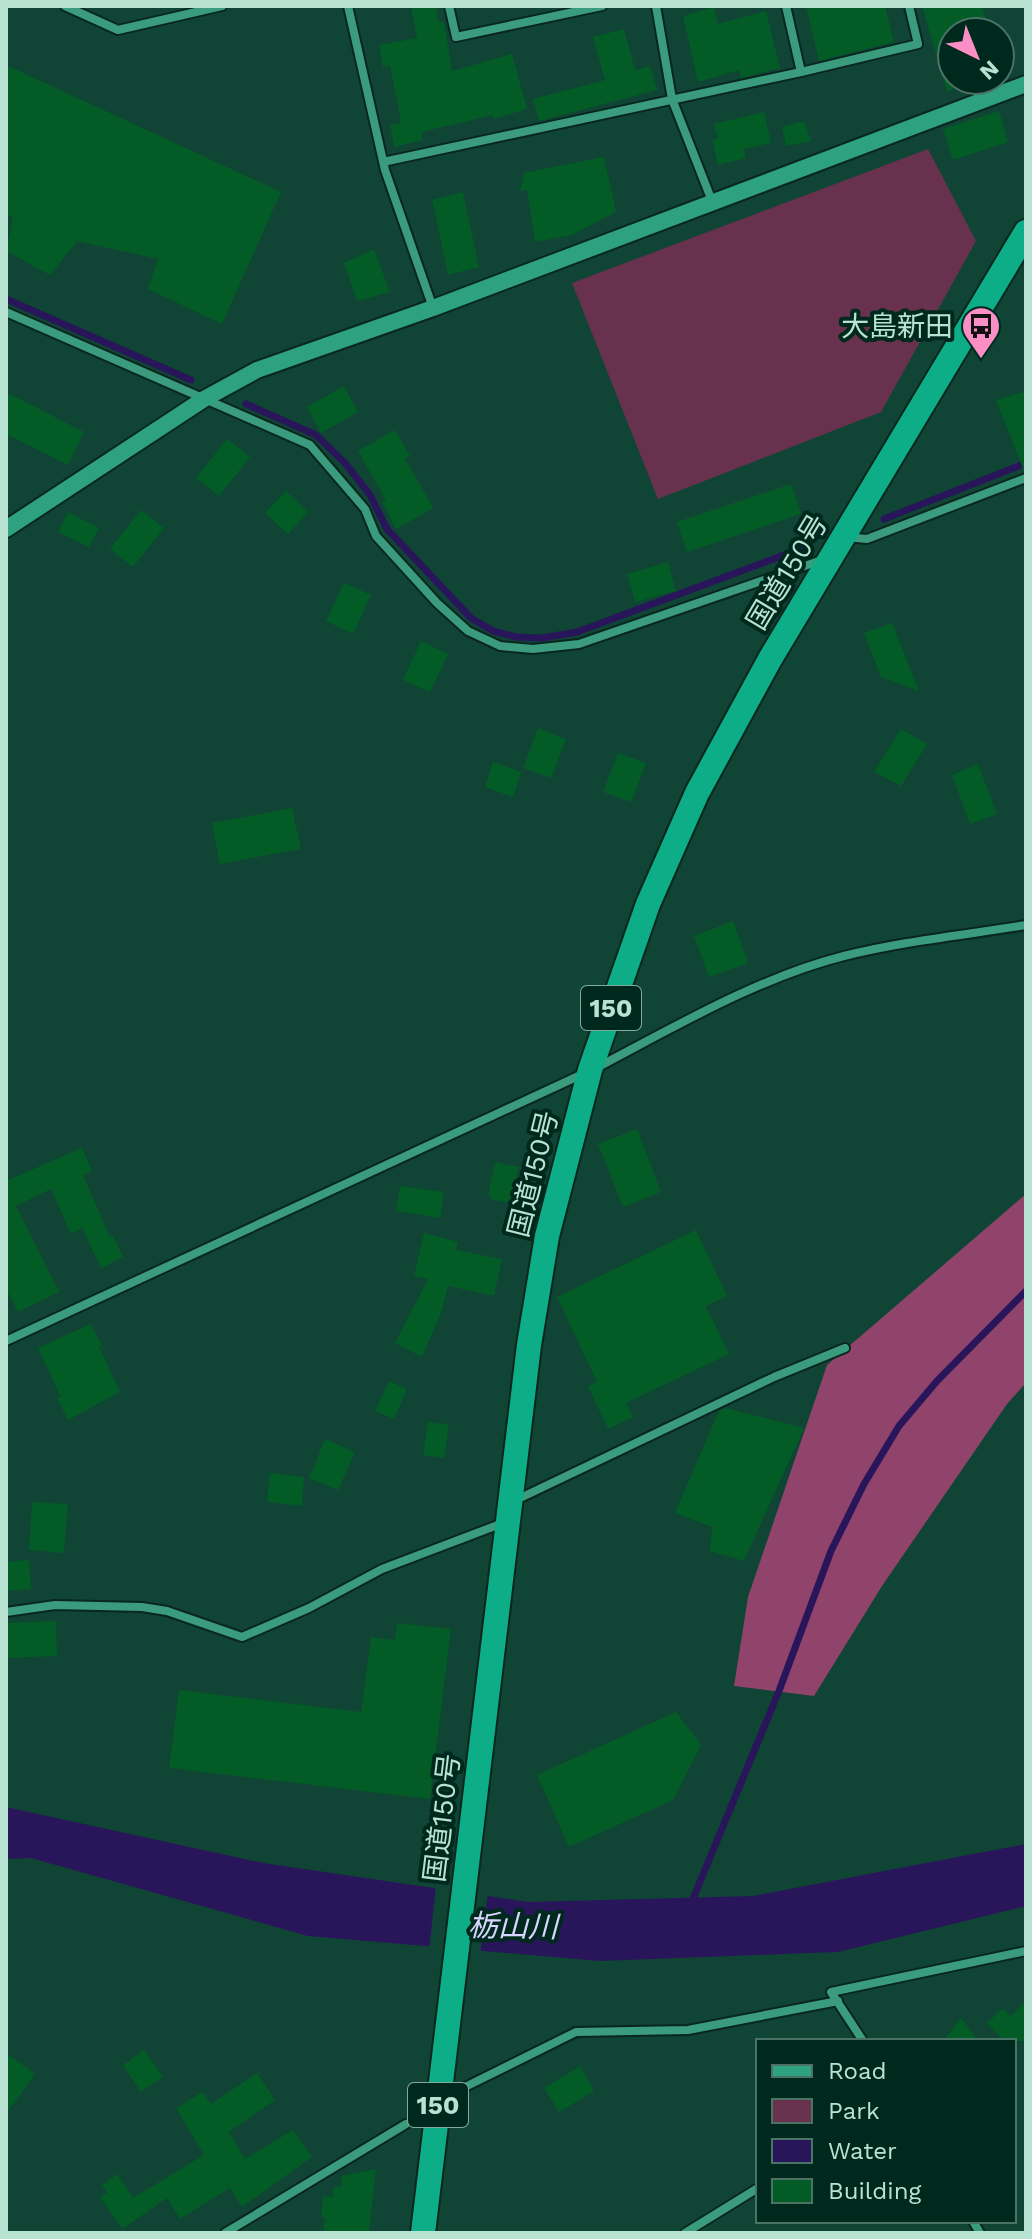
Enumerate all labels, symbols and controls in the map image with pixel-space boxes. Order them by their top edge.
north arrow [936,16,1016,96]
text: N [975,56,1004,85]
bus stop icon: 大島新田 [960,305,1002,360]
place label: 大島新田 [841,310,953,343]
street label: 国道150号 [740,508,834,636]
road number: 150 [581,986,641,1030]
street label: 国道150号 [501,1108,565,1240]
street label: 国道150号 [418,1752,466,1884]
water label: 栃山川 [468,1908,561,1944]
legend [756,2039,1016,2223]
text: Road [828,2057,887,2085]
road number: 150 [408,2083,468,2127]
text: Park [828,2097,880,2125]
text: Water [828,2137,897,2165]
text: Building [828,2177,921,2205]

